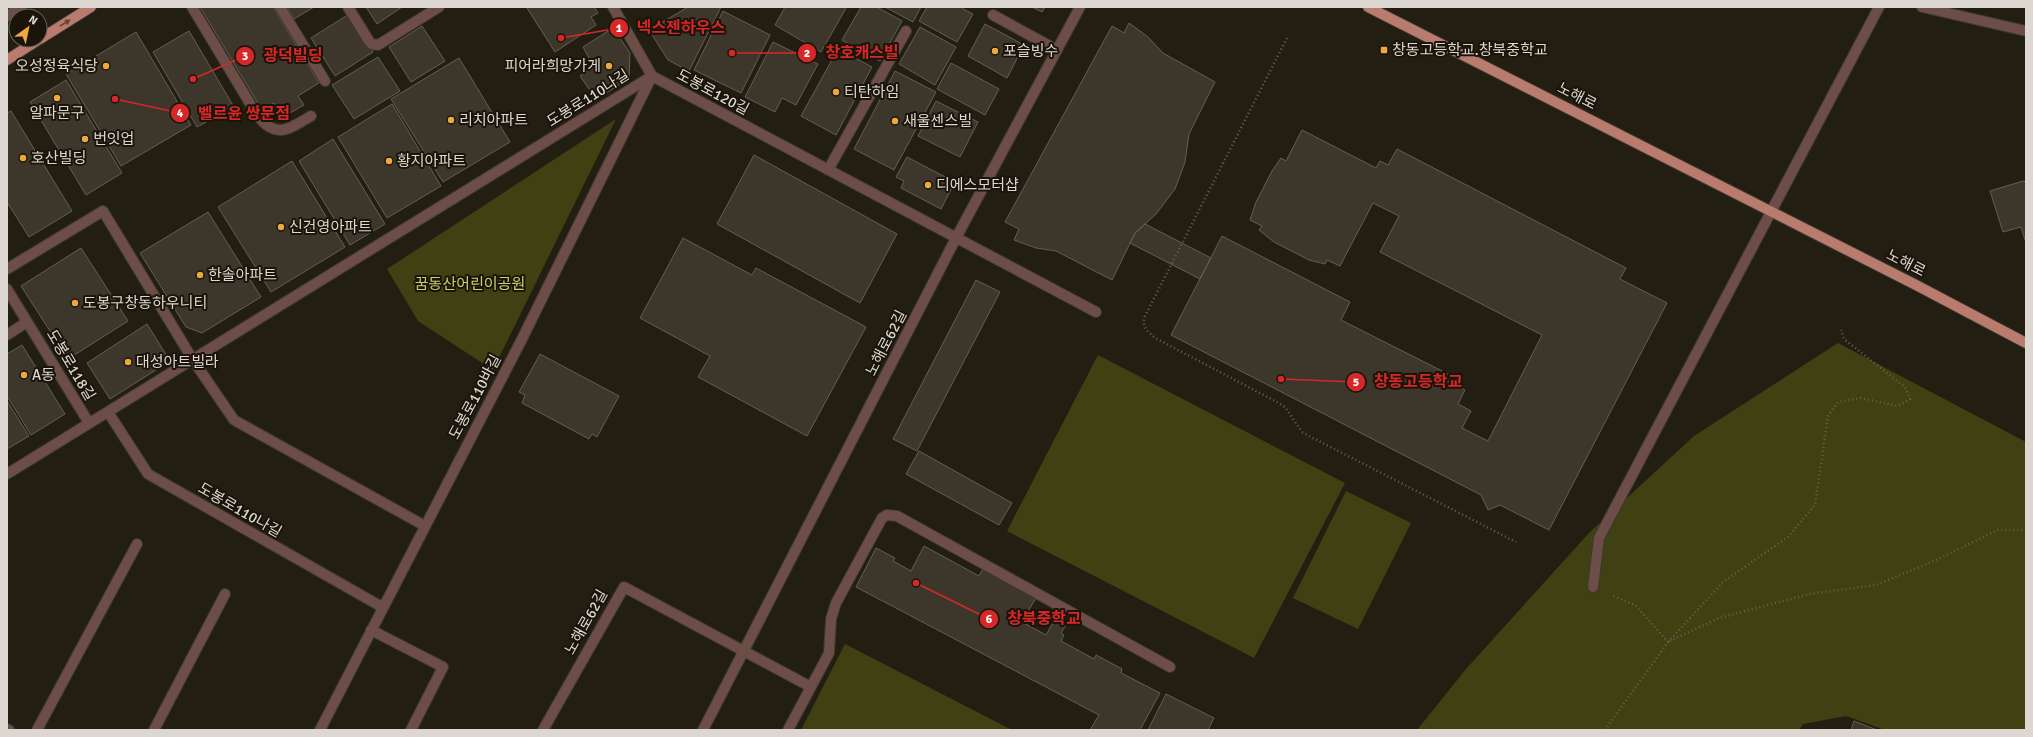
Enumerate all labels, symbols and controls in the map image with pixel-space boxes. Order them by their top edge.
north arrow [8,8,48,48]
text: N [26,12,40,28]
callout: 넥스젠하우스 [609,14,733,42]
text: 넥스젠하우스 [637,18,725,38]
one-way arrow [60,19,70,27]
text: 1 [616,21,623,36]
callout: 창호캐스빌 [797,39,907,67]
place label: 창동고등학교.창북중학교 [1392,41,1548,59]
callout: 광덕빌딩 [235,42,330,70]
place label: 포슬빙수 [1003,42,1058,60]
text: 창호캐스빌 [825,43,899,63]
marker: 창동고등학교.창북중학교 [1379,45,1389,55]
text: 광덕빌딩 [264,46,322,66]
text: 2 [804,46,810,61]
marker: 포슬빙수 [990,46,1000,56]
text: 3 [242,49,248,64]
place label: 오성정육식당 [15,57,98,75]
place label: 피어라희망가게 [504,57,601,75]
marker: 오성정육식당 [101,61,111,71]
marker: 피어라희망가게 [604,61,614,71]
street label: 도봉로120길 [674,65,752,119]
street label: 도봉로110나길 [544,66,632,130]
street label: 노해로 [1554,79,1600,113]
place label: 티탄하임 [844,83,899,101]
marker: 티탄하임 [831,87,841,97]
marker: 알파문구 [52,93,62,103]
callout: 벨르윤 쌍문점 [170,99,298,127]
place label: 알파문구 [29,104,85,122]
text: 벨르윤 쌍문점 [198,104,290,124]
text: 4 [177,106,184,121]
place label: 리치아파트 [459,111,528,129]
place label: 새울센스빌 [903,112,972,130]
marker: 리치아파트 [446,115,456,125]
marker: 새울센스빌 [890,116,900,126]
place label: 번잇업 [93,130,134,148]
marker: 번잇업 [80,134,90,144]
place label: 호산빌딩 [31,149,86,167]
place label: 황지아파트 [397,152,466,170]
marker: 호산빌딩 [18,153,28,163]
marker: 황지아파트 [384,156,394,166]
place label: 디에스모터샵 [936,176,1019,194]
marker: 디에스모터샵 [923,180,933,190]
place label: 신건영아파트 [289,218,372,236]
marker: 신건영아파트 [276,222,286,232]
street label: 노해로 [1883,246,1929,280]
place label: 한솔아파트 [208,266,277,284]
marker: 한솔아파트 [195,270,205,280]
park label: 꿈동산어린이공원 [415,275,525,293]
place label: 도봉구창동하우니티 [83,294,207,312]
marker: 도봉구창동하우니티 [70,298,80,308]
street label: 노해로62길 [862,307,910,379]
street label: 도봉로118길 [43,326,99,404]
street label: 도봉로110바길 [445,352,505,442]
place label: 대성아트빌라 [136,353,219,371]
marker: 대성아트빌라 [123,357,133,367]
place label: A동 [32,366,55,384]
callout: 창동고등학교 [1346,368,1471,396]
marker: A동 [19,370,29,380]
text: 창동고등학교 [1374,372,1462,392]
text: 5 [1353,375,1359,390]
street label: 도봉로110나길 [195,479,285,541]
street label: 노해로62길 [561,586,611,658]
callout: 창북중학교 [979,605,1089,633]
text: 창북중학교 [1007,609,1081,629]
text: 6 [986,612,993,627]

